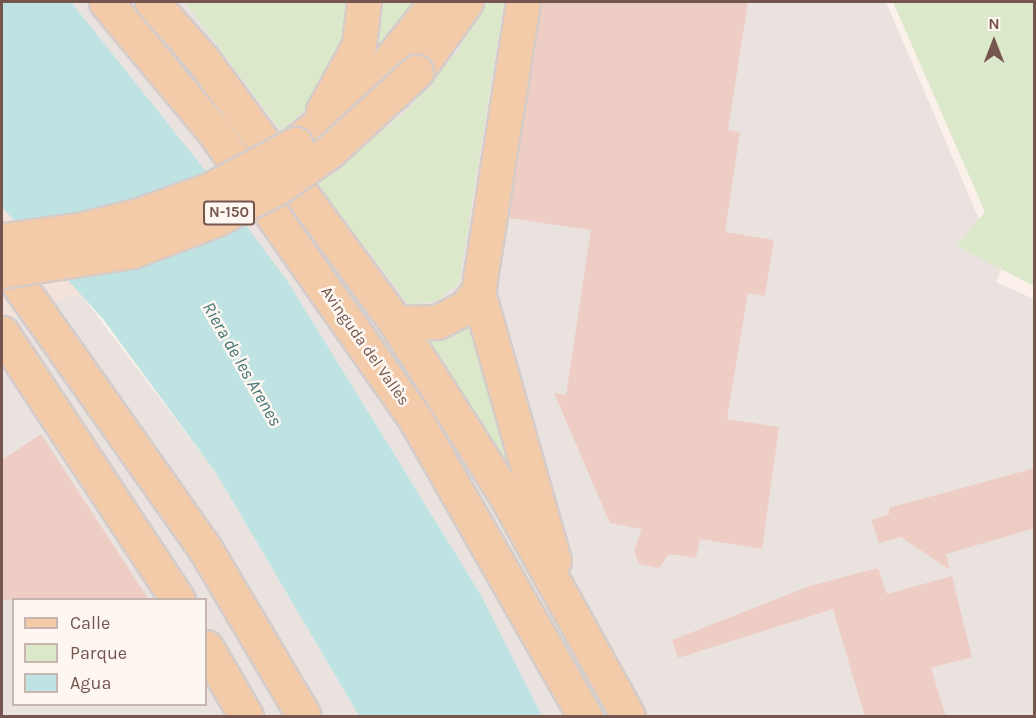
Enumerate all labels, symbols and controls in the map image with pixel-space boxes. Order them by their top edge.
north arrow [964,12,1024,72]
text: N [988,14,1000,33]
road number: N-150 [202,201,256,225]
street label: Avinguda del Vallès [317,283,413,409]
water label: Riera de les Arenes [198,298,286,430]
legend [12,598,207,706]
text: Calle [70,612,110,634]
text: Parque [70,642,127,664]
text: Agua [70,672,111,694]

